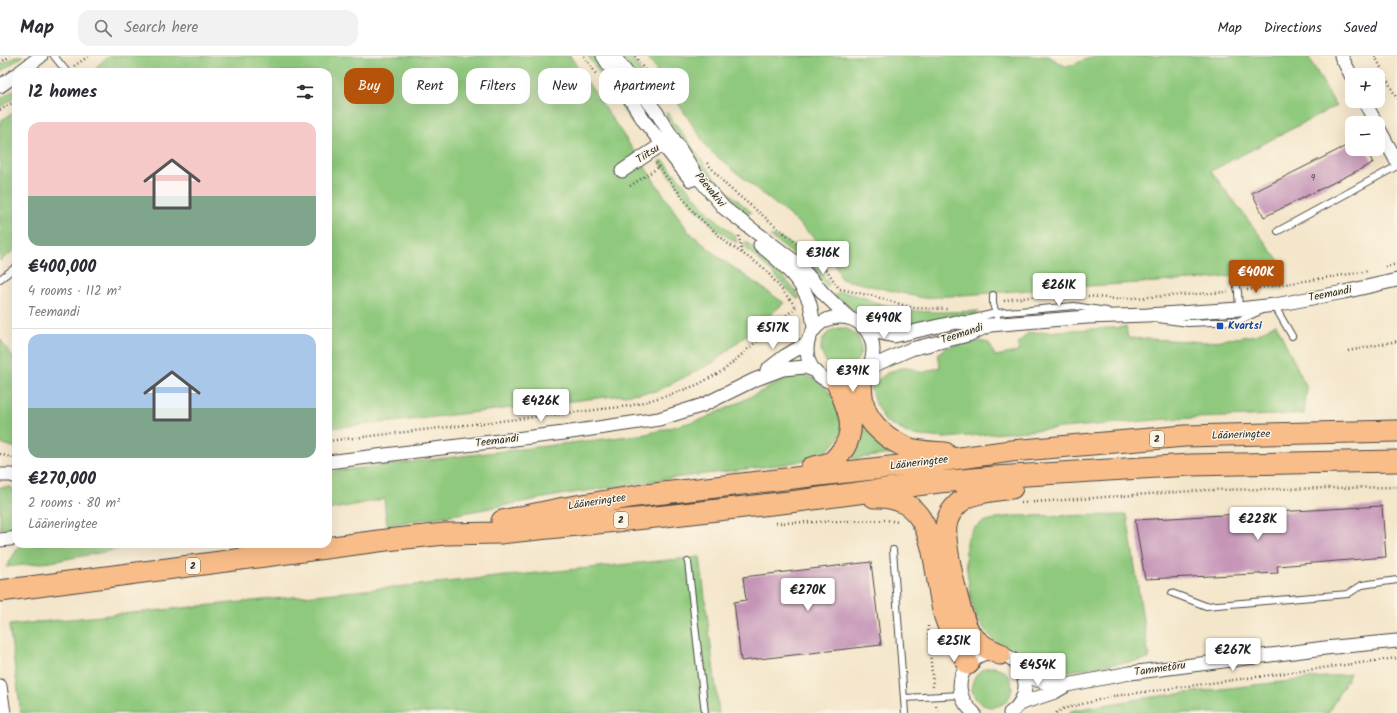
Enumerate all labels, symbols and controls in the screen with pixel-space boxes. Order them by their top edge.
search box [78,10,358,46]
text: Map [20,13,54,43]
text: Search here [124,16,198,40]
icon: search [92,17,114,39]
text: Map [1217,17,1242,39]
text: Directions [1264,17,1322,39]
text: Saved [1344,17,1377,39]
chip: Buy [344,68,394,104]
chip: Rent [402,68,458,104]
chip: Filters [466,68,530,104]
chip: New [538,68,591,104]
chip: Apartment [599,68,689,104]
map controls [1345,68,1385,156]
button: + [1345,68,1385,108]
text: 12 homes [28,79,97,106]
icon: filters [294,81,316,103]
button: − [1345,116,1385,156]
street label: Tiitsu [632,139,664,168]
icon: home [136,148,208,220]
street label: Päevakivi [690,168,730,212]
house number: 9 [1311,171,1316,186]
pin: €316K [795,241,851,275]
text: €316K [806,243,840,264]
text: €400,000 [28,254,96,281]
pin: €400K [1228,260,1284,294]
text: €400K [1238,262,1274,283]
pin: €261K [1031,273,1087,307]
text: €261K [1042,275,1076,296]
text: 4 rooms · 112 m² [28,281,121,302]
street label: Teemandi [1307,281,1354,307]
text: Teemandi [28,302,80,323]
pin: €490K [856,306,912,340]
text: €490K [866,308,902,329]
pin: €517K [745,316,801,350]
place label: Kvartsi [1228,317,1263,335]
text: €517K [757,318,789,339]
street label: Teemandi [938,319,986,349]
marker: Kvartsi [1215,321,1225,331]
pin: €391K [825,359,881,393]
icon: home [136,360,208,432]
text: €391K [836,361,870,382]
pin: €426K [513,389,569,423]
text: €426K [522,391,560,412]
street label: Lääneringtee [1211,425,1271,445]
street label: Teemandi [474,429,520,453]
road number: 2 [1150,431,1164,447]
street label: Lääneringtee [889,450,949,476]
text: €270,000 [28,466,96,493]
street label: Lääneringtee [567,489,627,515]
text: 2 rooms · 80 m² [28,493,120,514]
pin: €228K [1230,507,1286,541]
text: €228K [1239,509,1277,530]
road number: 2 [614,512,628,528]
text: Lääneringtee [28,514,97,535]
road number: 2 [186,558,200,574]
pin: €270K [780,578,836,612]
text: €270K [790,580,826,601]
pin: €251K [926,629,982,663]
text: €251K [937,631,971,652]
pin: €267K [1205,638,1261,672]
text: €267K [1215,640,1251,661]
pin: €454K [1010,653,1066,687]
text: €454K [1020,655,1056,676]
street label: Tammetõru [1133,656,1188,682]

